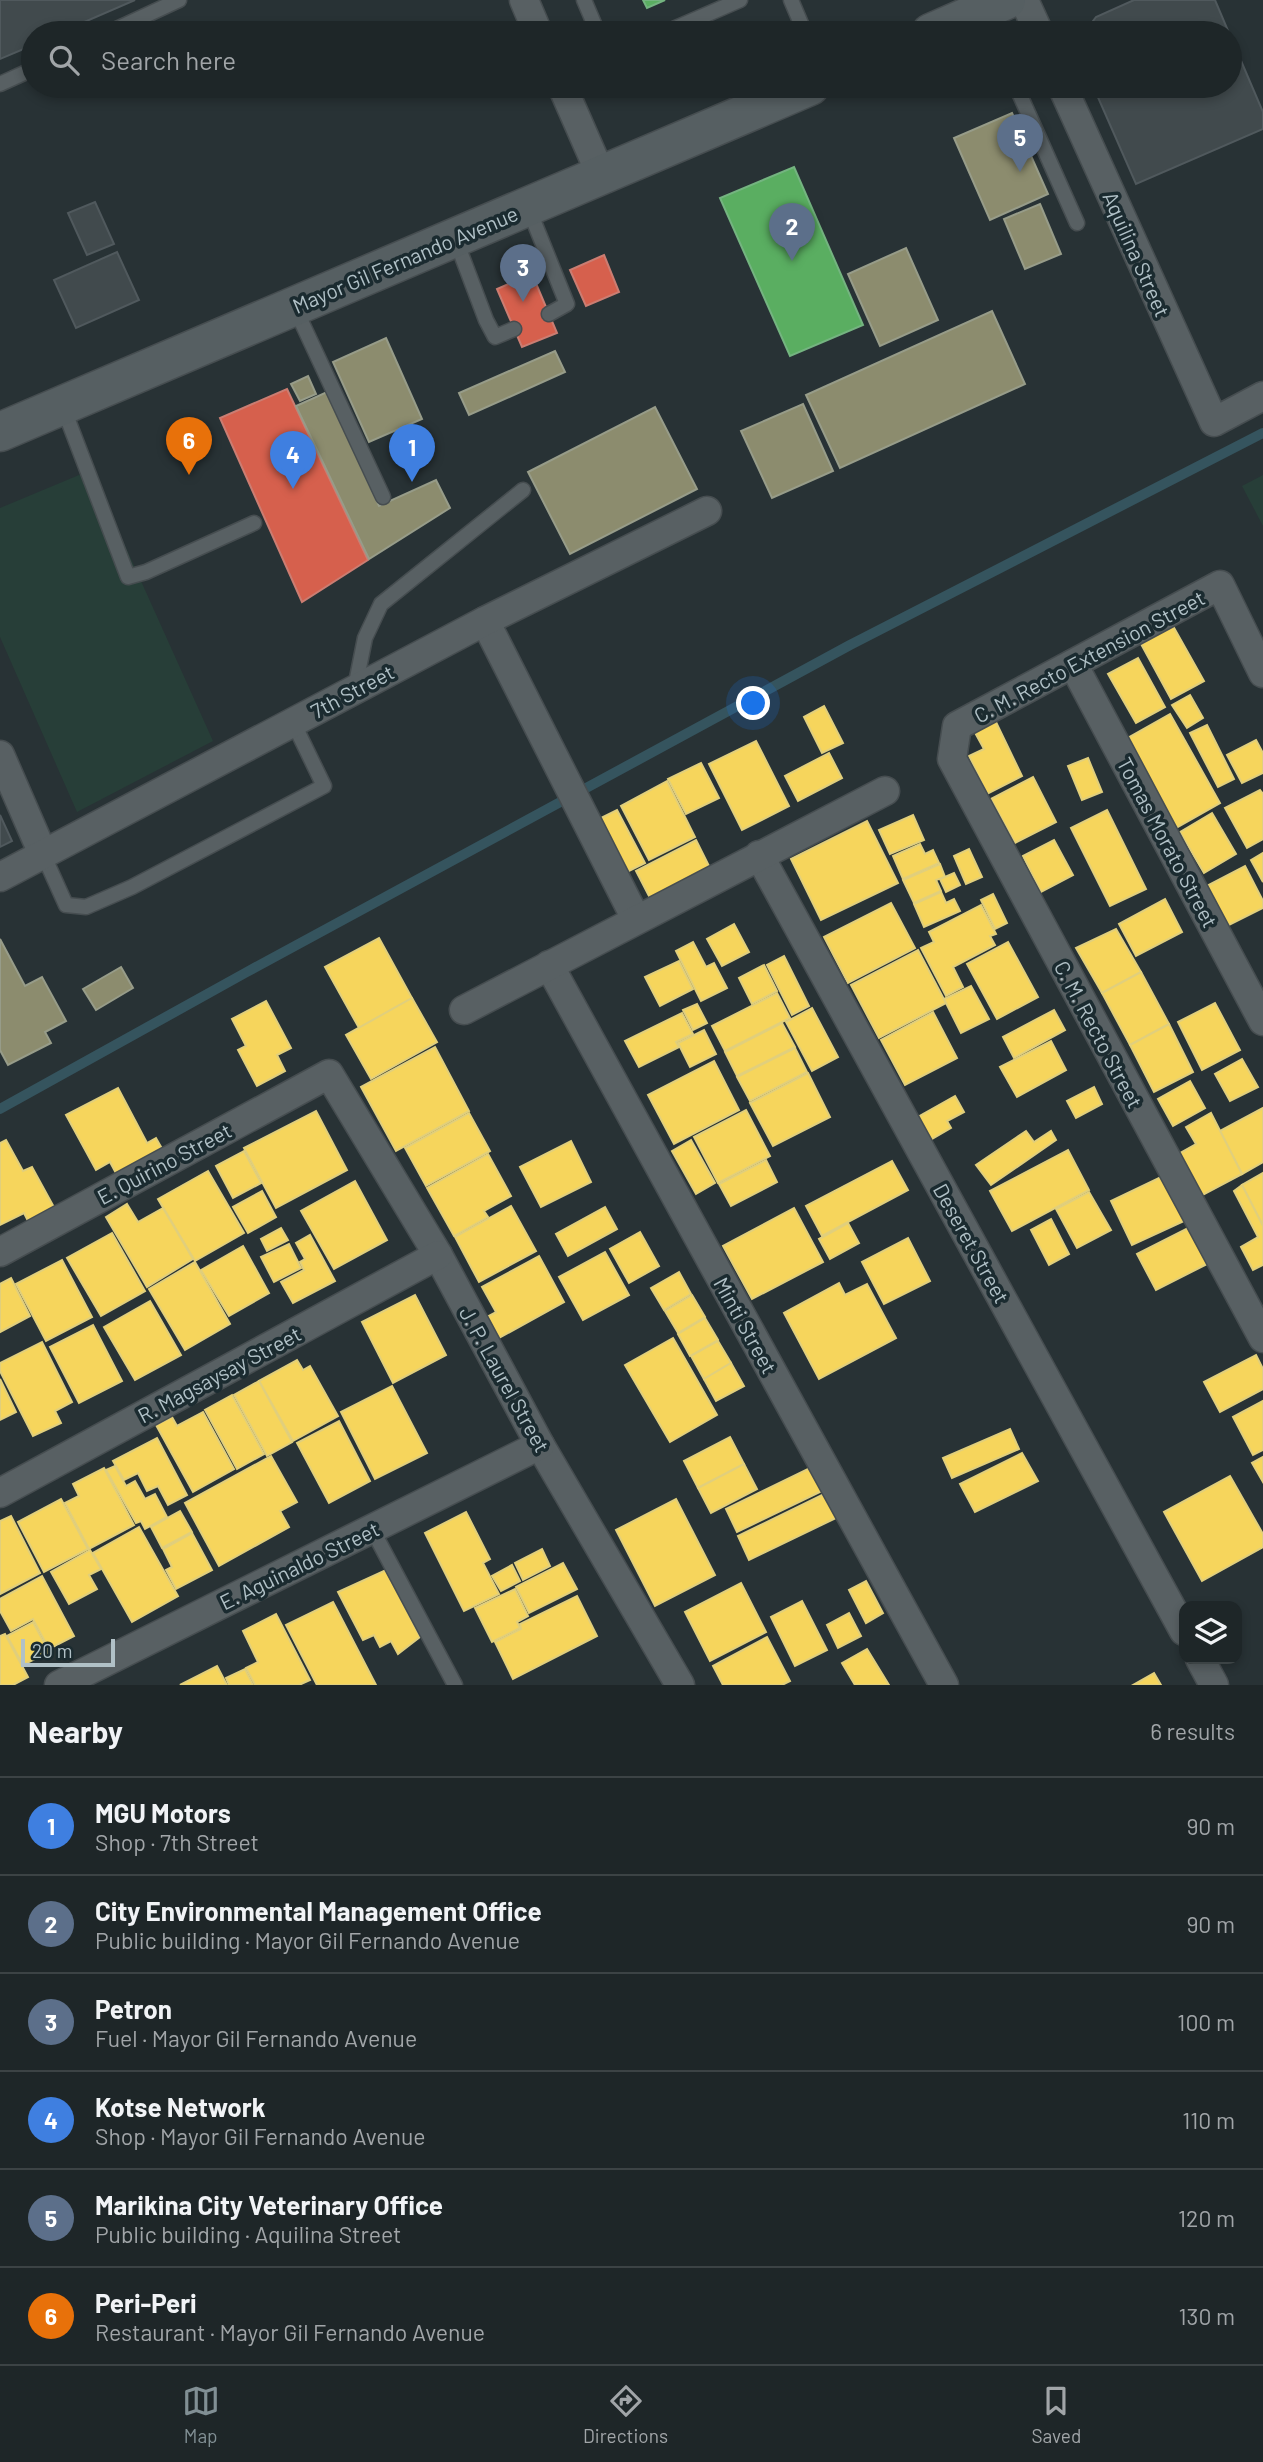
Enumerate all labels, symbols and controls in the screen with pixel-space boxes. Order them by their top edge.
search box [21,21,1242,98]
icon: search [45,41,83,79]
text: Search here [101,44,236,75]
pin: 5 [997,114,1043,172]
street label: Aquilina Street [1098,188,1176,320]
street label: Mayor Gil Fernando Avenue [289,200,521,318]
pin: 2 [769,203,815,261]
pin: 3 [500,244,546,302]
pin: 6 [166,417,212,475]
pin: 1 [389,424,435,482]
pin: 4 [270,431,316,489]
street label: C. M. Recto Extension Street [969,584,1209,728]
street label: 7th Street [306,659,398,723]
your location [736,686,770,720]
street label: Tomas Morato Street [1113,753,1223,931]
street label: C. M. Recto Street [1050,956,1148,1112]
street label: E. Quirino Street [93,1117,235,1209]
street label: Deseret Street [929,1179,1015,1307]
street label: Minti Street [709,1272,783,1378]
street label: J. P. Laurel Street [455,1302,555,1456]
street label: R. Magsaysay Street [133,1320,305,1428]
street label: E. Aguinaldo Street [215,1516,383,1614]
map controls [1179,1601,1242,1664]
button: layers [1179,1601,1242,1664]
scale bar [21,1636,116,1668]
text: 20 m [32,1639,72,1662]
text: Nearby [28,1713,123,1749]
text: 6 results [1150,1717,1235,1745]
text: MGU Motors [95,1797,231,1828]
text: 1 [47,1812,55,1840]
text: 90 m [1186,1812,1235,1840]
text: Shop · 7th Street [95,1828,259,1856]
text: City Environmental Management Office [95,1895,542,1926]
text: 2 [45,1910,57,1938]
text: 90 m [1186,1910,1235,1938]
text: Public building · Mayor Gil Fernando Avenue [95,1926,520,1954]
text: Petron [95,1993,172,2024]
text: 3 [45,2008,57,2036]
text: 100 m [1177,2008,1235,2036]
text: Fuel · Mayor Gil Fernando Avenue [95,2024,417,2052]
text: Kotse Network [95,2091,266,2122]
text: 4 [44,2106,58,2134]
text: 110 m [1182,2106,1235,2134]
text: Shop · Mayor Gil Fernando Avenue [95,2122,426,2150]
text: Marikina City Veterinary Office [95,2189,443,2220]
text: 5 [45,2204,57,2232]
text: 120 m [1178,2204,1235,2232]
text: Public building · Aquilina Street [95,2220,401,2248]
text: Peri-Peri [95,2287,197,2318]
text: 6 [45,2302,57,2330]
text: 130 m [1178,2302,1235,2330]
text: Restaurant · Mayor Gil Fernando Avenue [95,2318,485,2346]
tab: Map [182,2382,220,2447]
tab: Directions [583,2382,668,2447]
tab: Saved [1031,2382,1081,2447]

